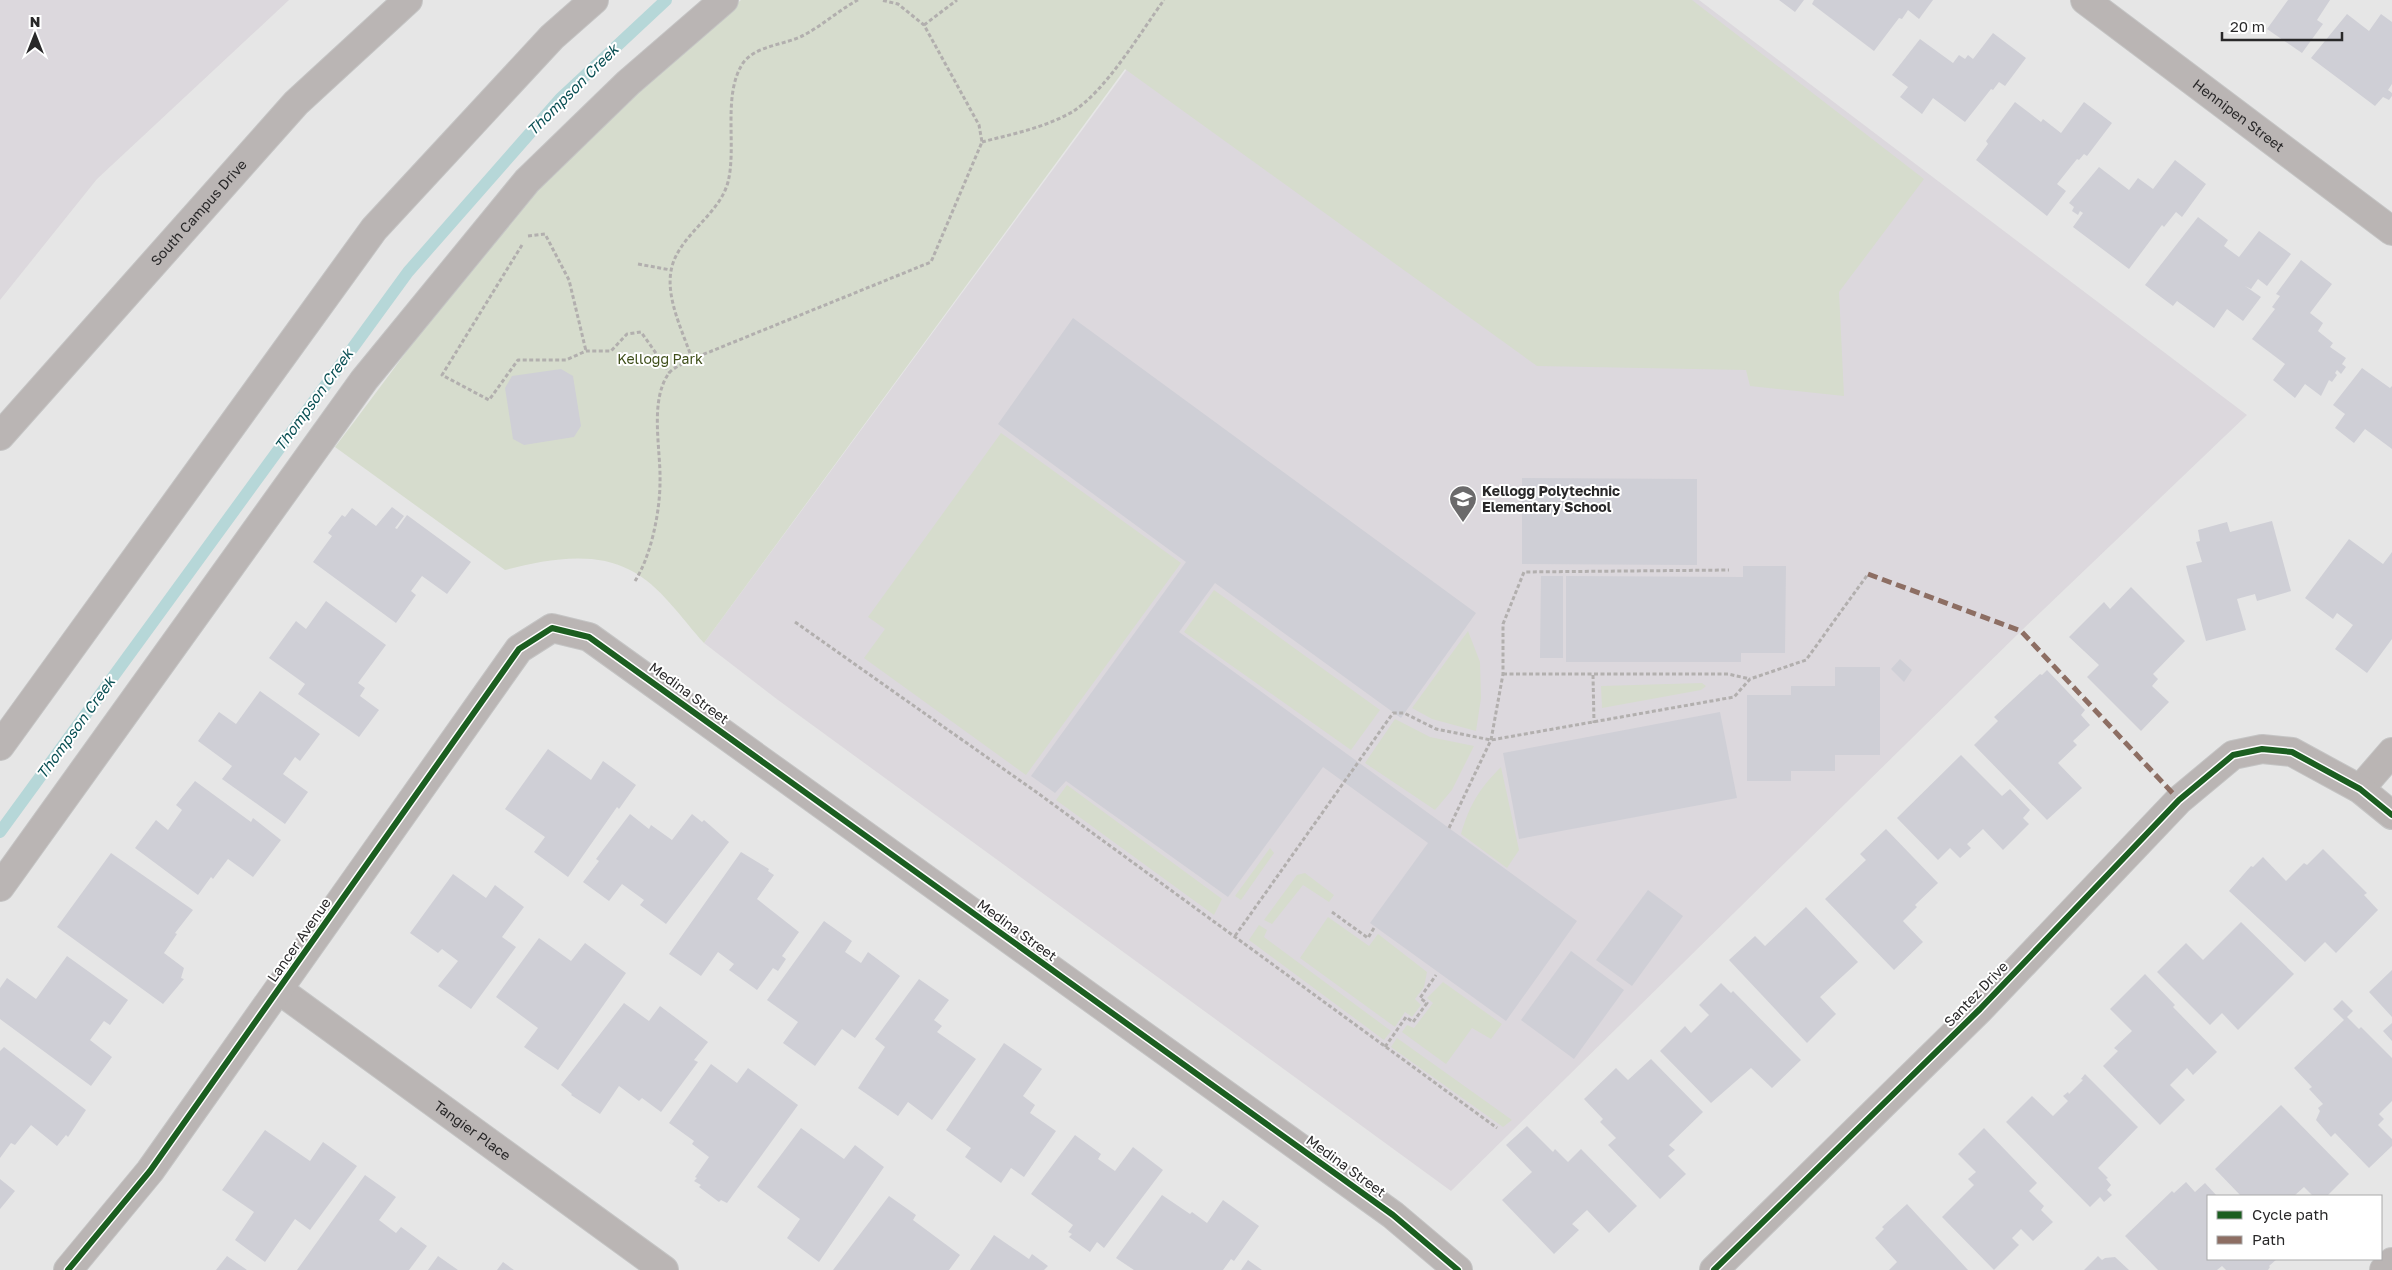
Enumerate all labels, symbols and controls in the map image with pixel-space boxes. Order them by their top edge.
north arrow [10,10,60,60]
scale bar [2222,10,2342,42]
text: N [30,13,40,30]
text: 20 m [2230,17,2265,35]
water label: Thompson Creek [523,39,623,139]
street label: Hennipen Street [2190,75,2288,155]
street label: South Campus Drive [147,156,250,269]
water label: Thompson Creek [270,344,357,454]
park label: Kellogg Park [617,350,703,367]
place label: Kellogg Polytechnic Elementary School [1482,482,1620,515]
school or university icon: Kellogg Polytechnic Elementary School [1448,484,1478,523]
street label: Medina Street [646,658,732,727]
water label: Thompson Creek [32,672,119,782]
street label: Lancer Avenue [263,894,334,985]
street label: Medina Street [974,895,1060,964]
street label: Santez Drive [1940,957,2011,1030]
street label: Tangier Place [431,1097,514,1164]
street label: Medina Street [1303,1131,1389,1200]
legend [2207,1195,2382,1260]
text: Cycle path [2252,1205,2328,1223]
text: Path [2252,1230,2285,1248]

